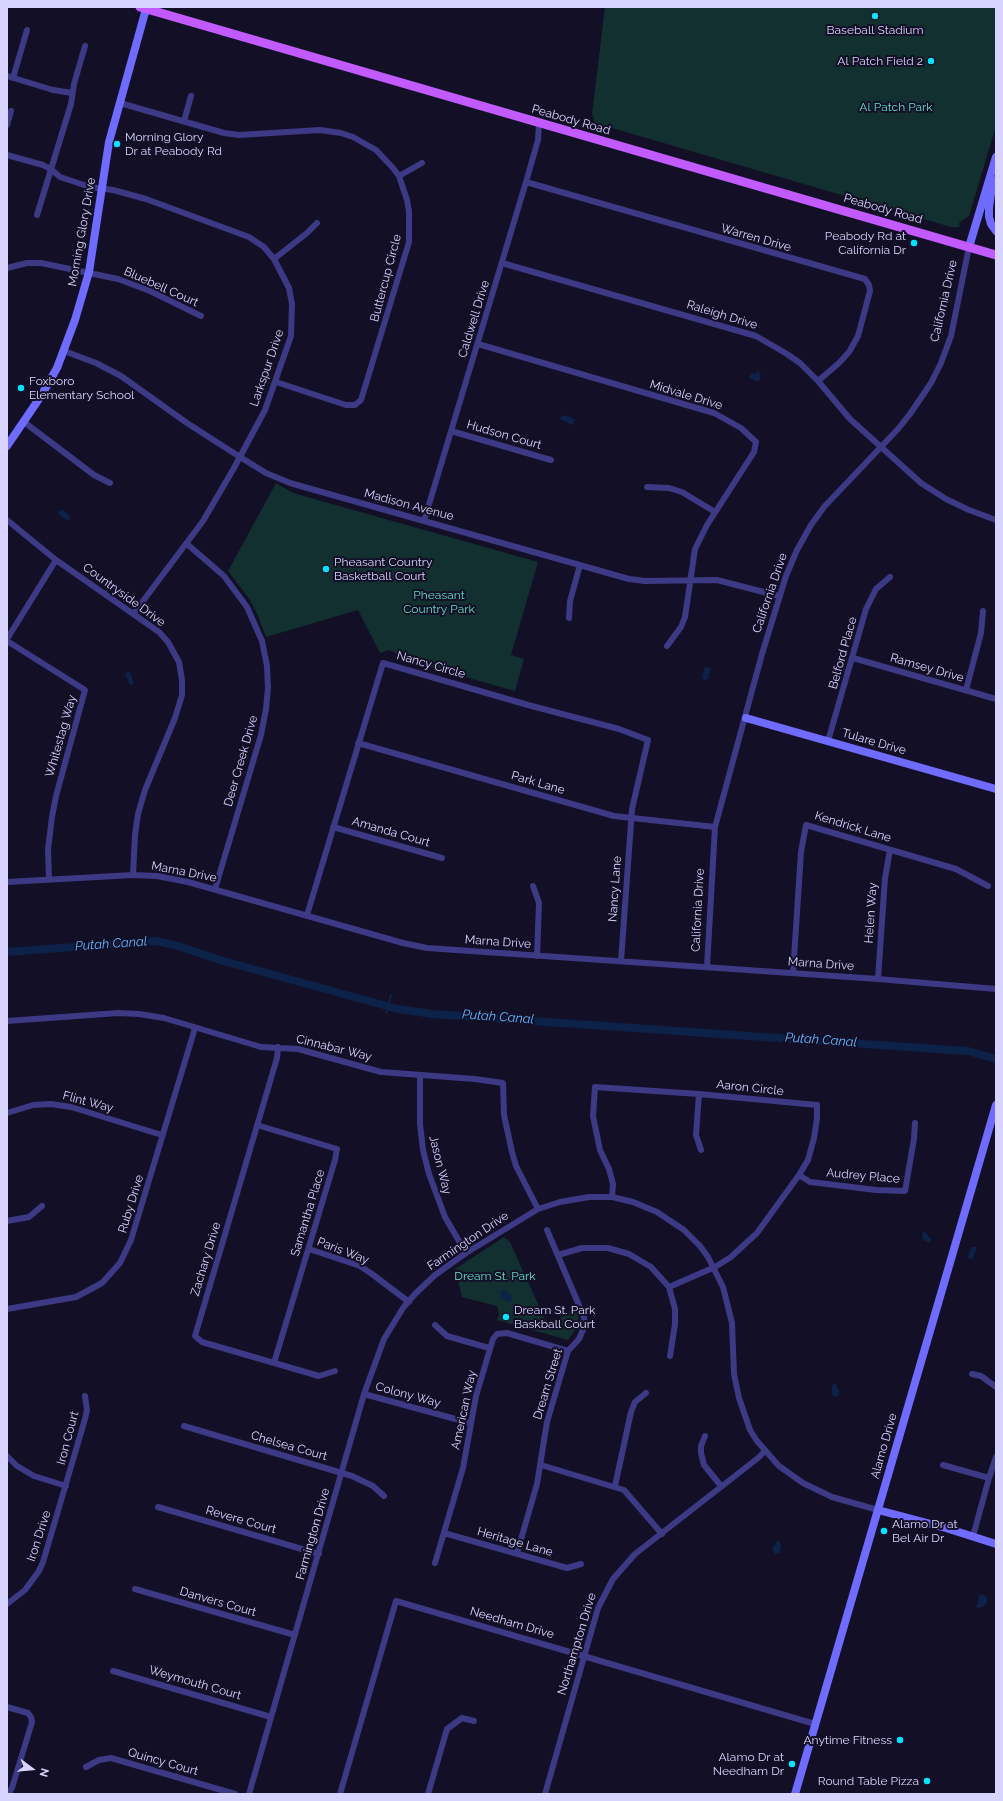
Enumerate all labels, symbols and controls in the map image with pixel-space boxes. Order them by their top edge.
marker: Baseball Stadium [870,11,880,21]
place label: Baseball Stadium [827,23,923,37]
place label: Al Patch Field 2 [837,54,923,68]
marker: Al Patch Field 2 [926,56,936,66]
park label: Al Patch Park [859,100,933,114]
street label: Peabody Road [530,102,612,138]
place label: Morning Glory Dr at Peabody Rd [125,130,222,158]
marker: Morning Glory Dr at Peabody Rd [112,139,122,149]
street label: Morning Glory Drive [65,176,99,288]
street label: Peabody Road [842,191,924,227]
street label: Warren Drive [719,221,793,255]
place label: Peabody Rd at California Dr [825,229,906,257]
street label: Buttercup Circle [367,233,405,323]
marker: Peabody Rd at California Dr [909,238,919,248]
street label: California Drive [928,259,960,343]
street label: Bluebell Court [121,264,201,310]
street label: Caldwell Drive [455,278,493,360]
street label: Raleigh Drive [685,297,759,333]
street label: Larkspur Drive [247,328,287,408]
place label: Foxboro Elementary School [29,374,134,402]
street label: Midvale Drive [648,377,724,413]
marker: Foxboro Elementary School [16,383,26,393]
street label: Hudson Court [465,417,543,453]
street label: Madison Avenue [363,486,455,524]
street label: California Drive [750,551,790,635]
place label: Pheasant Country Basketball Court [334,555,433,583]
street label: Countryside Drive [80,560,168,630]
marker: Pheasant Country Basketball Court [321,564,331,574]
park label: Pheasant Country Park [403,588,475,616]
street label: Belford Place [826,615,860,691]
street label: Nancy Circle [395,648,467,682]
street label: Ramsey Drive [888,651,966,685]
street label: Whitestag Way [42,693,80,779]
street label: Deer Creek Drive [221,714,261,808]
street label: Tulare Drive [840,726,908,758]
street label: Park Lane [510,768,566,798]
street label: Kendrick Lane [813,809,893,845]
street label: Amanda Court [350,814,432,850]
street label: Nancy Lane [606,855,624,923]
street label: Marna Drive [150,859,218,885]
street label: California Drive [689,868,707,952]
street label: Helen Way [862,882,880,944]
street label: Marna Drive [464,933,532,951]
water label: Putah Canal [74,934,148,954]
street label: Marna Drive [787,955,855,973]
water label: Putah Canal [461,1007,535,1027]
water label: Putah Canal [784,1030,858,1050]
street label: Cinnabar Way [295,1032,373,1064]
street label: Aaron Circle [716,1077,784,1099]
street label: Flint Way [61,1088,115,1116]
street label: Jason Way [426,1134,454,1196]
street label: Audrey Place [826,1166,900,1186]
street label: Samantha Place [288,1168,328,1258]
street label: Ruby Drive [115,1173,147,1235]
street label: Farmington Drive [425,1209,511,1273]
street label: Zachary Drive [188,1220,224,1298]
street label: Paris Way [315,1235,371,1267]
park label: Dream St. Park [454,1269,536,1283]
place label: Dream St. Park Baskball Court [514,1303,595,1331]
marker: Dream St. Park Baskball Court [501,1312,511,1322]
street label: Dream Street [530,1347,566,1421]
street label: American Way [449,1369,479,1451]
street label: Colony Way [374,1379,442,1411]
street label: Iron Court [54,1410,82,1466]
street label: Alamo Drive [868,1411,900,1481]
street label: Chelsea Court [249,1428,329,1464]
street label: Farmington Drive [293,1486,333,1582]
street label: Revere Court [204,1503,278,1537]
street label: Iron Drive [24,1509,54,1563]
place label: Alamo Dr at Bel Air Dr [892,1517,958,1545]
street label: Heritage Lane [475,1524,555,1560]
marker: Alamo Dr at Bel Air Dr [879,1526,889,1536]
street label: Danvers Court [178,1584,258,1620]
street label: Northampton Drive [555,1591,599,1697]
street label: Needham Drive [468,1604,556,1642]
street label: Weymouth Court [147,1663,243,1703]
place label: Anytime Fitness [803,1733,892,1747]
marker: Anytime Fitness [895,1735,905,1745]
street label: Quincy Court [126,1745,200,1779]
north arrow [12,1749,52,1789]
place label: Alamo Dr at Needham Dr [713,1750,784,1778]
marker: Alamo Dr at Needham Dr [787,1759,797,1769]
text: N [37,1767,51,1778]
place label: Round Table Pizza [818,1774,919,1788]
marker: Round Table Pizza [922,1776,932,1786]

